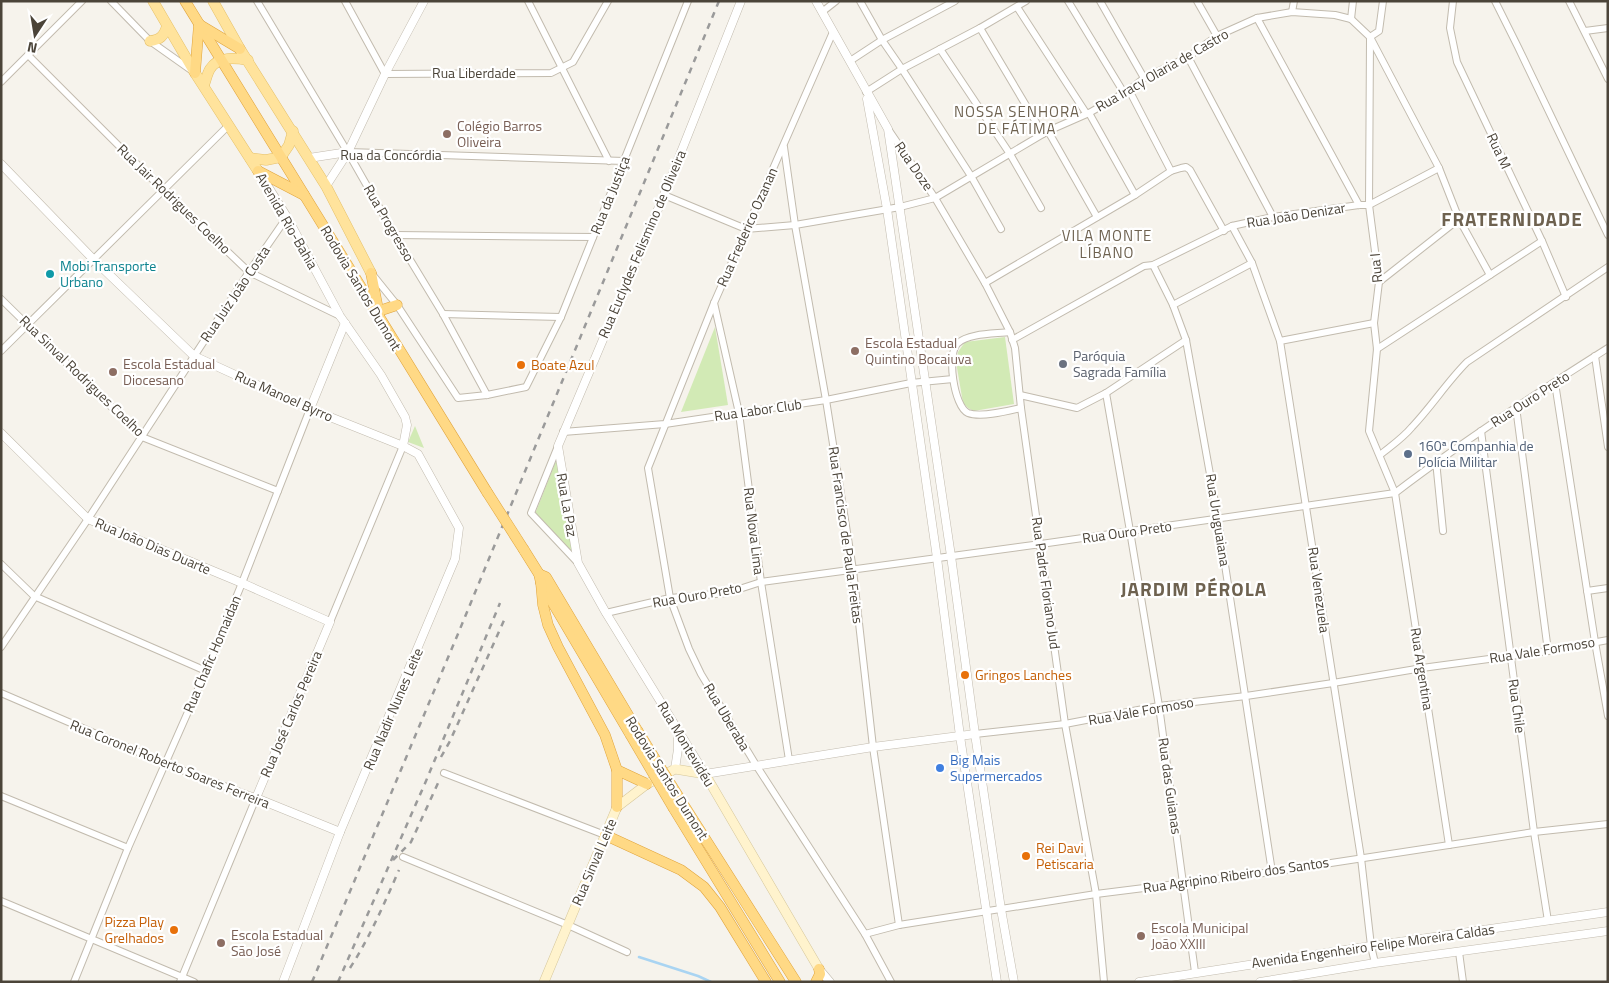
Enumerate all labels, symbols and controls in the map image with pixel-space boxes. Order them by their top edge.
north arrow [10,10,60,60]
street label: Rua Iracy Olaria de Castro [1091,23,1232,116]
text: N [25,37,39,59]
street label: Rua Liberdade [432,62,516,83]
district label: NOSSA SENHORA DE FÁTIMA [954,100,1080,140]
place label: Colégio Barros Oliveira [457,115,542,152]
marker: Colégio Barros Oliveira [441,128,453,140]
street label: Rua M [1482,129,1517,172]
street label: Rua Doze [890,137,939,195]
street label: Rua Jair Rodrigues Coelho [113,139,236,259]
street label: Rua da Concórdia [340,144,442,165]
street label: Rua Euclydes Felismino de Oliveira [592,146,691,341]
street label: Rua da Justiça [584,153,635,237]
street label: Rua Frederico Ozanan [711,164,782,290]
street label: Avenida Rio-Bahia [251,169,324,273]
street label: Rua Progresso [359,180,420,265]
street label: Rua João Denizar [1245,196,1347,233]
district label: FRATERNIDADE [1441,204,1583,233]
street label: Rodovia Santos Dumont [316,221,407,354]
district label: VILA MONTE LÍBANO [1062,224,1152,264]
street label: Rua Juiz João Costa [194,241,275,346]
street label: Rua I [1364,252,1387,284]
place label: Mobi Transporte Urbano [60,255,156,292]
marker: Mobi Transporte Urbano [44,268,56,280]
street label: Rua Sinval Rodrigues Coelho [15,310,150,441]
place label: Escola Estadual Quintino Bocaiuva [865,332,971,369]
marker: Escola Estadual Quintino Bocaiuva [849,345,861,357]
place label: Paróquia Sagrada Família [1073,345,1166,382]
place label: Escola Estadual Diocesano [123,353,215,390]
place label: Boate Azul [531,354,594,375]
marker: Paróquia Sagrada Família [1057,358,1069,370]
marker: Boate Azul [515,359,527,371]
street label: Rua Manoel Byrro [232,365,337,427]
street label: Rua Ouro Preto [1486,365,1573,432]
marker: Escola Estadual Diocesano [107,366,119,378]
street label: Rua Labor Club [713,393,803,426]
place label: 160ª Companhia de Polícia Militar [1418,435,1534,472]
street label: Rua Francisco de Paula Freitas [824,445,869,625]
marker: 160ª Companhia de Polícia Militar [1402,448,1414,460]
street label: Rua La Paz [552,471,583,539]
street label: Rua Uruguaiana [1201,472,1236,568]
street label: Rua Nova Lima [739,486,770,576]
street label: Rua João Dias Duarte [92,512,214,579]
street label: Rua Padre Floriano Jud [1027,515,1066,650]
street label: Rua Ouro Preto [1081,515,1173,548]
street label: Rua Venezuela [1303,546,1336,634]
district label: JARDIM PÉROLA [1121,574,1267,603]
street label: Rua Ouro Preto [651,576,743,613]
street label: Rua Chafic Homaidan [177,592,246,716]
street label: Rua Argentina [1406,626,1439,712]
street label: Rua Vale Formoso [1488,631,1596,668]
street label: Rua Nadir Nunes Leite [357,644,428,773]
street label: Rua José Carlos Pereira [254,647,327,780]
place label: Gringos Lanches [975,664,1072,685]
marker: Gringos Lanches [959,669,971,681]
street label: Rua Chile [1503,677,1532,734]
street label: Rua Uberaba [699,679,756,755]
street label: Rua Vale Formoso [1087,691,1195,730]
street label: Rua Montevidéu [653,697,720,790]
street label: Rodovia Santos Dumont [621,712,714,844]
street label: Rua Coronel Roberto Soares Ferreira [67,714,273,813]
street label: Rua das Guianas [1153,736,1188,836]
place label: Big Mais Supermercados [950,749,1042,786]
marker: Big Mais Supermercados [934,762,946,774]
street label: Rua Sinval Leite [566,815,621,909]
place label: Rei Davi Petiscaria [1036,837,1094,874]
marker: Rei Davi Petiscaria [1020,850,1032,862]
street label: Rua Agripino Ribeiro dos Santos [1142,851,1330,898]
place label: Pizza Play Grelhados [105,911,164,948]
place label: Escola Municipal João XXIII [1151,917,1249,954]
street label: Avenida Engenheiro Felipe Moreira Caldas [1250,918,1496,973]
marker: Pizza Play Grelhados [168,924,180,936]
place label: Escola Estadual São José [231,924,323,961]
marker: Escola Municipal João XXIII [1135,930,1147,942]
marker: Escola Estadual São José [215,937,227,949]

